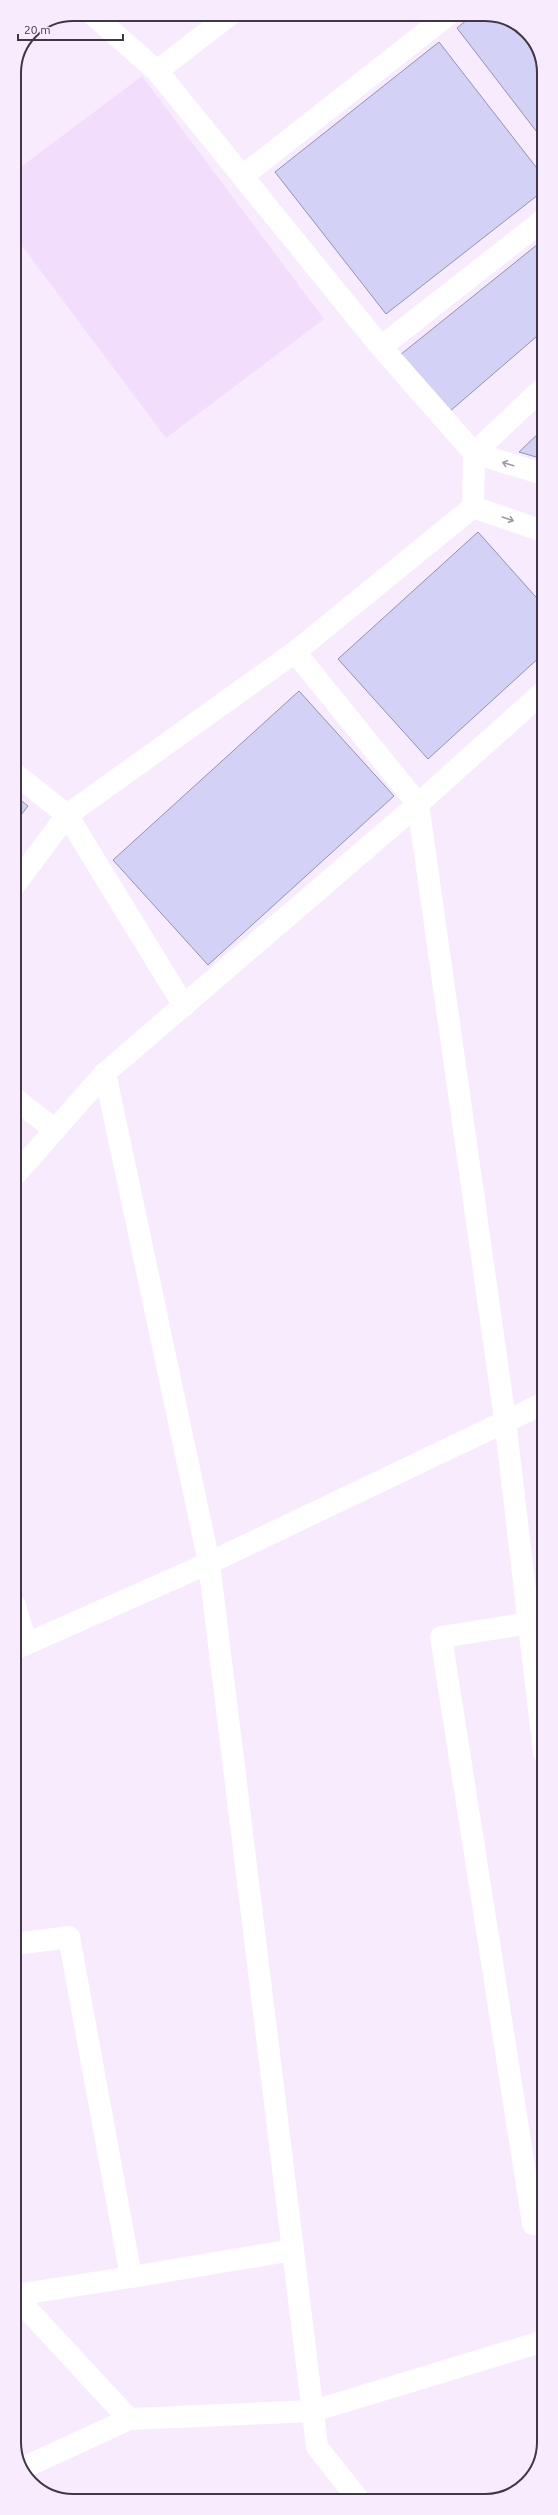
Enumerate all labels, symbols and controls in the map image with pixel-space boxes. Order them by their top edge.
scale bar [18,16,123,42]
text: 20 m [24,23,51,36]
one-way arrow [502,460,515,467]
one-way arrow [502,515,514,523]

